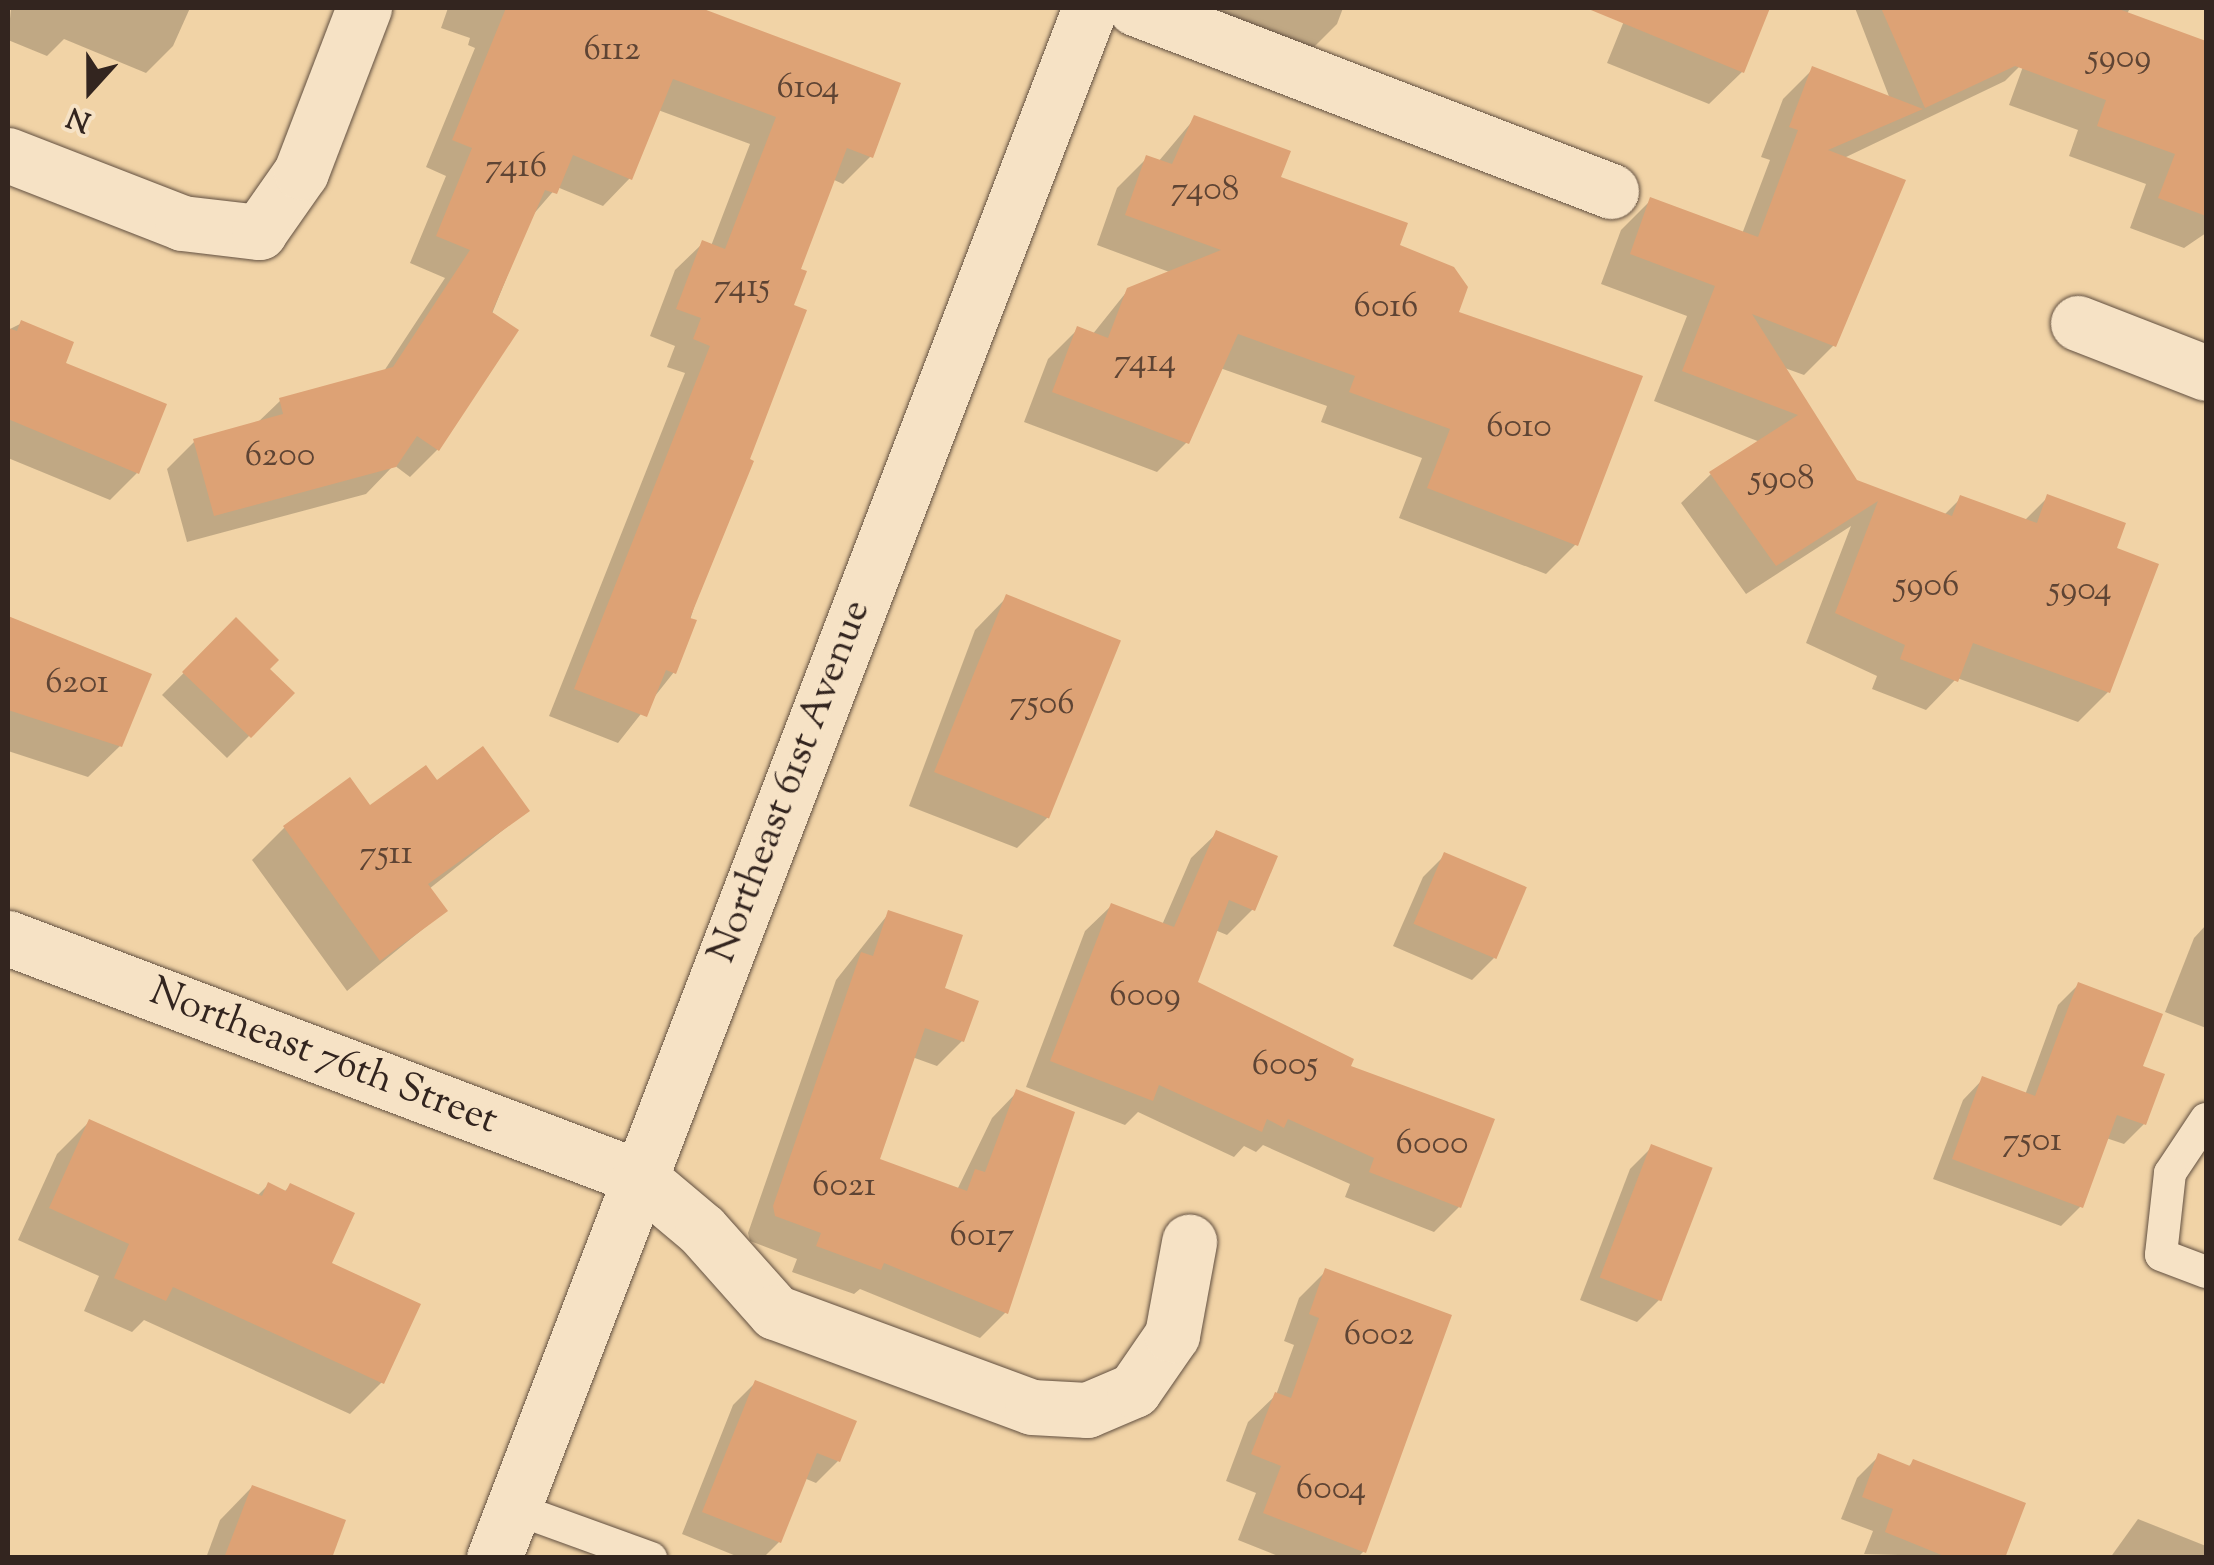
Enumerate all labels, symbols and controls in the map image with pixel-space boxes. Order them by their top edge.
house number: 6112 [583,30,641,72]
house number: 5909 [2087,38,2151,80]
north arrow [40,40,140,140]
house number: 6104 [776,68,840,110]
text: N [62,95,97,141]
house number: 7416 [485,147,547,189]
house number: 7408 [1171,170,1239,212]
house number: 7415 [714,267,770,309]
house number: 6016 [1354,287,1418,329]
house number: 7414 [1114,342,1176,384]
house number: 6010 [1486,407,1552,449]
house number: 6200 [245,436,315,478]
house number: 5908 [1750,459,1814,501]
house number: 5906 [1895,566,1959,608]
house number: 5904 [2048,570,2112,612]
street label: Northeast 61st Avenue [700,594,882,970]
house number: 6201 [45,663,109,705]
house number: 7506 [1009,684,1075,726]
house number: 7511 [359,834,413,876]
street label: Northeast 76th Street [142,970,504,1146]
house number: 6009 [1109,976,1181,1018]
house number: 6005 [1252,1045,1318,1087]
house number: 7501 [2002,1121,2062,1163]
house number: 6000 [1396,1124,1468,1166]
house number: 6021 [812,1166,876,1208]
house number: 6017 [950,1216,1014,1258]
house number: 6002 [1344,1315,1414,1357]
house number: 6004 [1296,1469,1366,1511]

